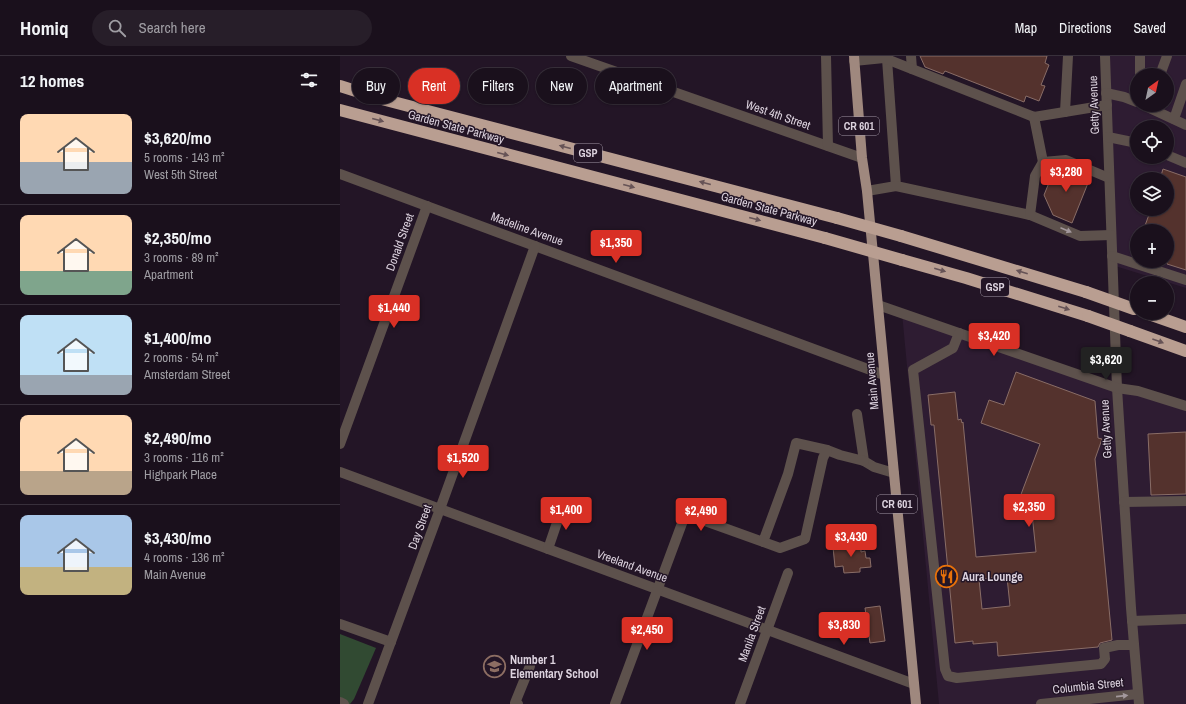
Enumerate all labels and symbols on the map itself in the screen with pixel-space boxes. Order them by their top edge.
north arrow [1130,68,1174,112]
street label: Getty Avenue [1085,75,1103,135]
street label: West 4th Street [743,96,813,134]
street label: Garden State Parkway [406,106,506,148]
road number: CR 601 [839,117,879,135]
one-way arrow [371,118,384,124]
one-way arrow [559,144,571,150]
road number: GSP [574,144,602,162]
one-way arrow [497,151,510,157]
pin: $3,280 [1033,159,1099,193]
one-way arrow [699,180,711,186]
one-way arrow [623,184,635,190]
street label: Garden State Parkway [719,188,819,230]
street label: Madeline Avenue [489,209,565,249]
street label: Donald Street [382,211,418,273]
one-way arrow [749,217,761,223]
one-way arrow [1060,227,1072,233]
pin: $1,350 [583,230,649,264]
one-way arrow [934,268,946,274]
one-way arrow [1016,269,1028,275]
road number: GSP [981,278,1009,296]
pin: $1,440 [361,295,427,329]
one-way arrow [1059,306,1071,312]
pin: $3,420 [961,323,1027,357]
one-way arrow [1152,338,1164,344]
pin: $3,620 [1073,347,1139,381]
street label: Main Avenue [862,352,882,410]
street label: Getty Avenue [1096,399,1116,459]
pin: $1,520 [430,445,496,479]
pin: $2,350 [996,494,1062,528]
road number: CR 601 [877,495,917,513]
pin: $1,400 [533,497,599,531]
pin: $2,490 [668,498,734,532]
street label: Day Street [405,502,436,552]
pin: $3,430 [818,524,884,558]
street label: Vreeland Avenue [594,546,670,586]
restaurant icon: Aura Lounge [933,564,959,590]
place label: Aura Lounge [962,569,1023,585]
street label: Manila Street [734,604,770,664]
pin: $3,830 [811,612,877,646]
pin: $2,450 [614,617,680,651]
place label: Number 1 Elementary School [510,652,599,682]
school or university icon: Number 1 Elementary School [482,654,508,680]
street label: Columbia Street [1052,674,1124,698]
one-way arrow [1116,692,1128,699]

